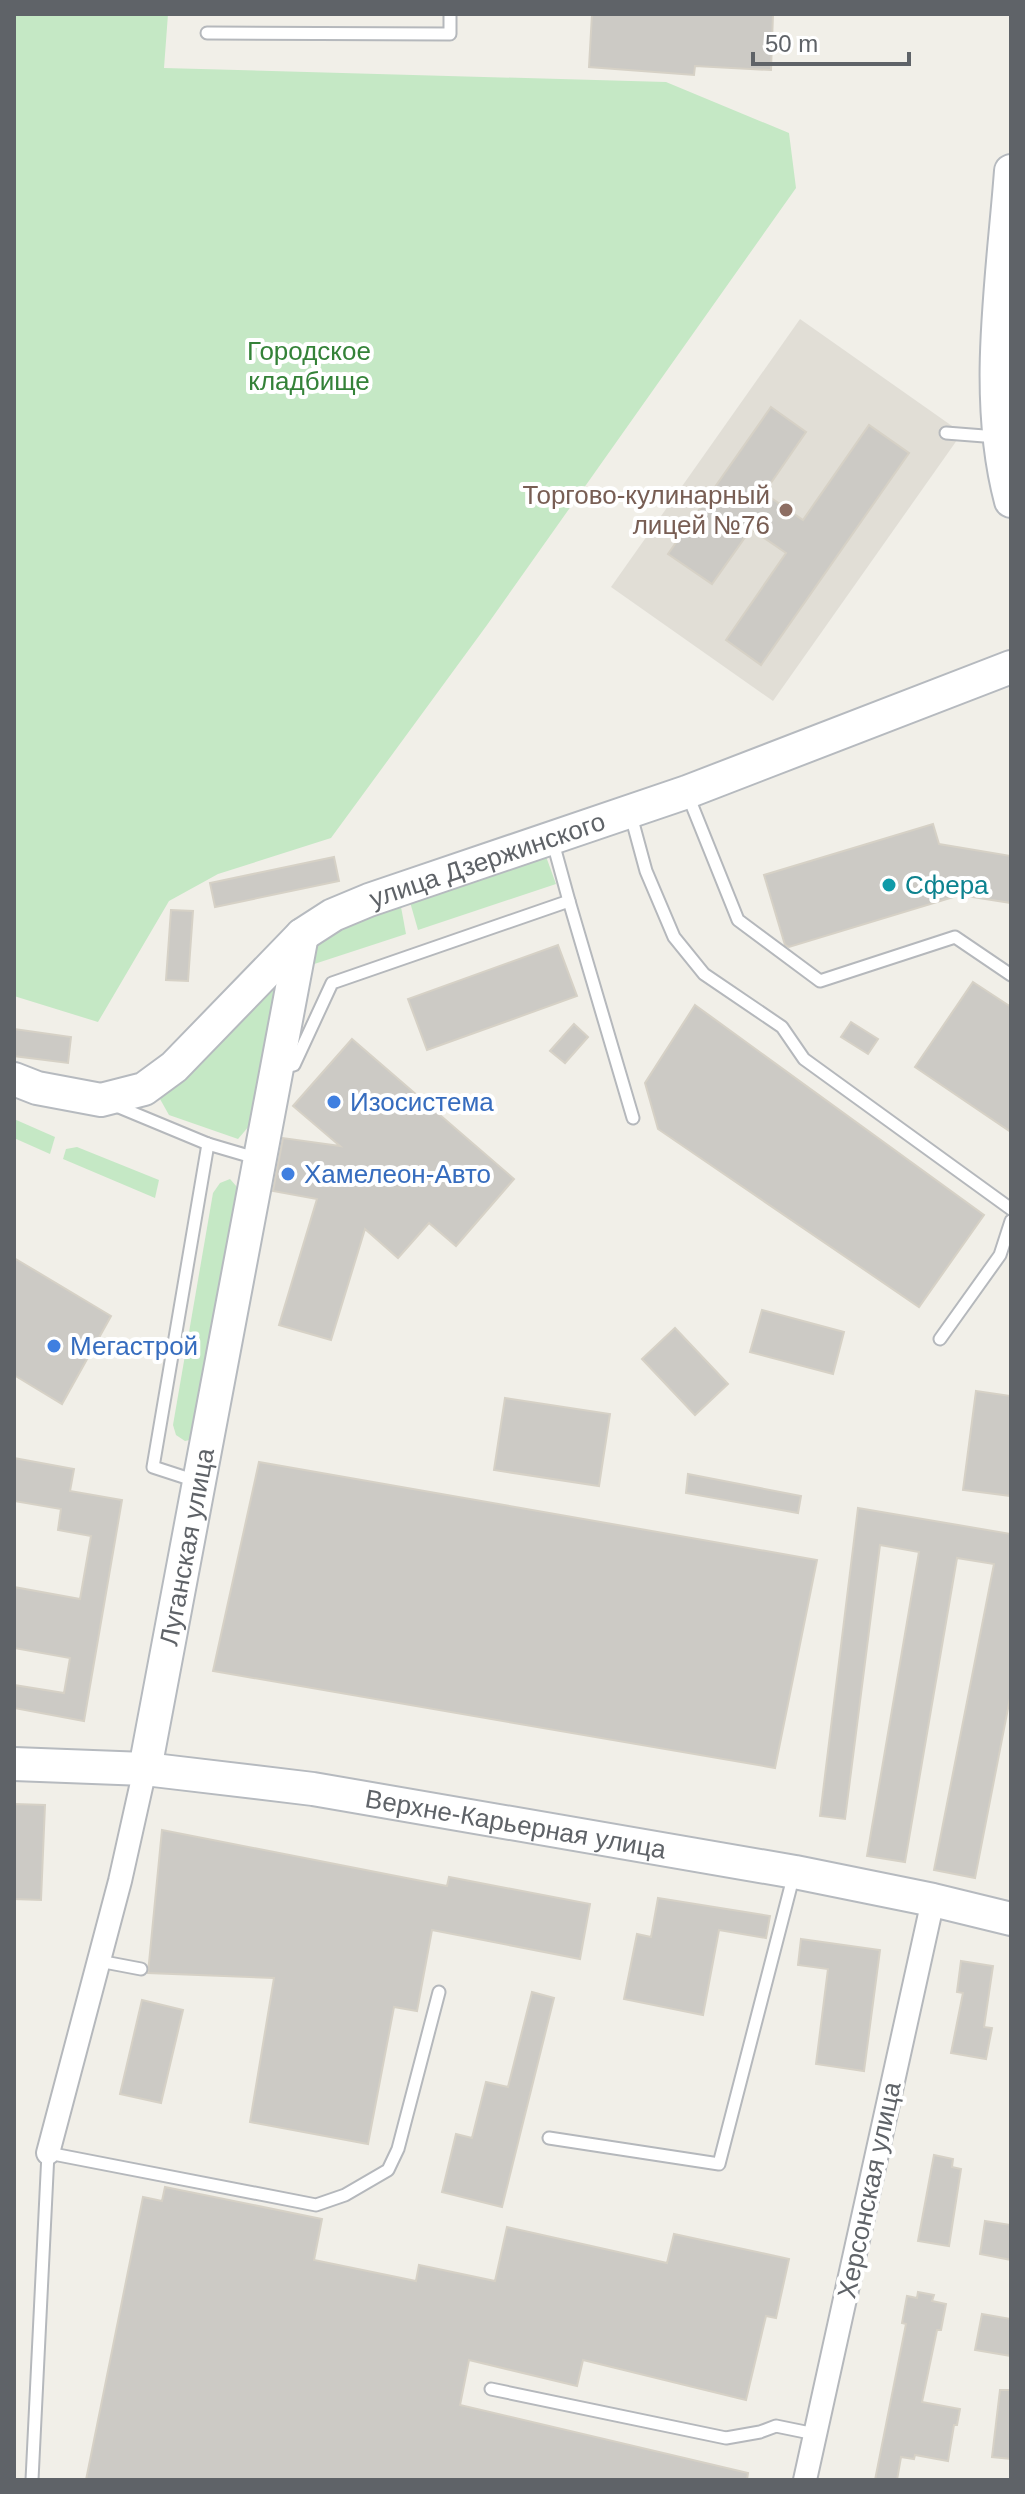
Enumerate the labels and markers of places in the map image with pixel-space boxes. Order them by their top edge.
place label: Торгово-кулинарный лицей №76 [523,480,770,540]
marker: Торгово-кулинарный лицей №76 [777,501,795,519]
place label: Сфера [905,870,989,900]
marker: Сфера [880,876,898,894]
place label: Изосистема [350,1087,494,1117]
marker: Изосистема [325,1093,343,1111]
place label: Хамелеон-Авто [304,1159,491,1189]
marker: Хамелеон-Авто [279,1165,297,1183]
place label: Мегастрой [70,1331,198,1361]
marker: Мегастрой [45,1337,63,1355]

